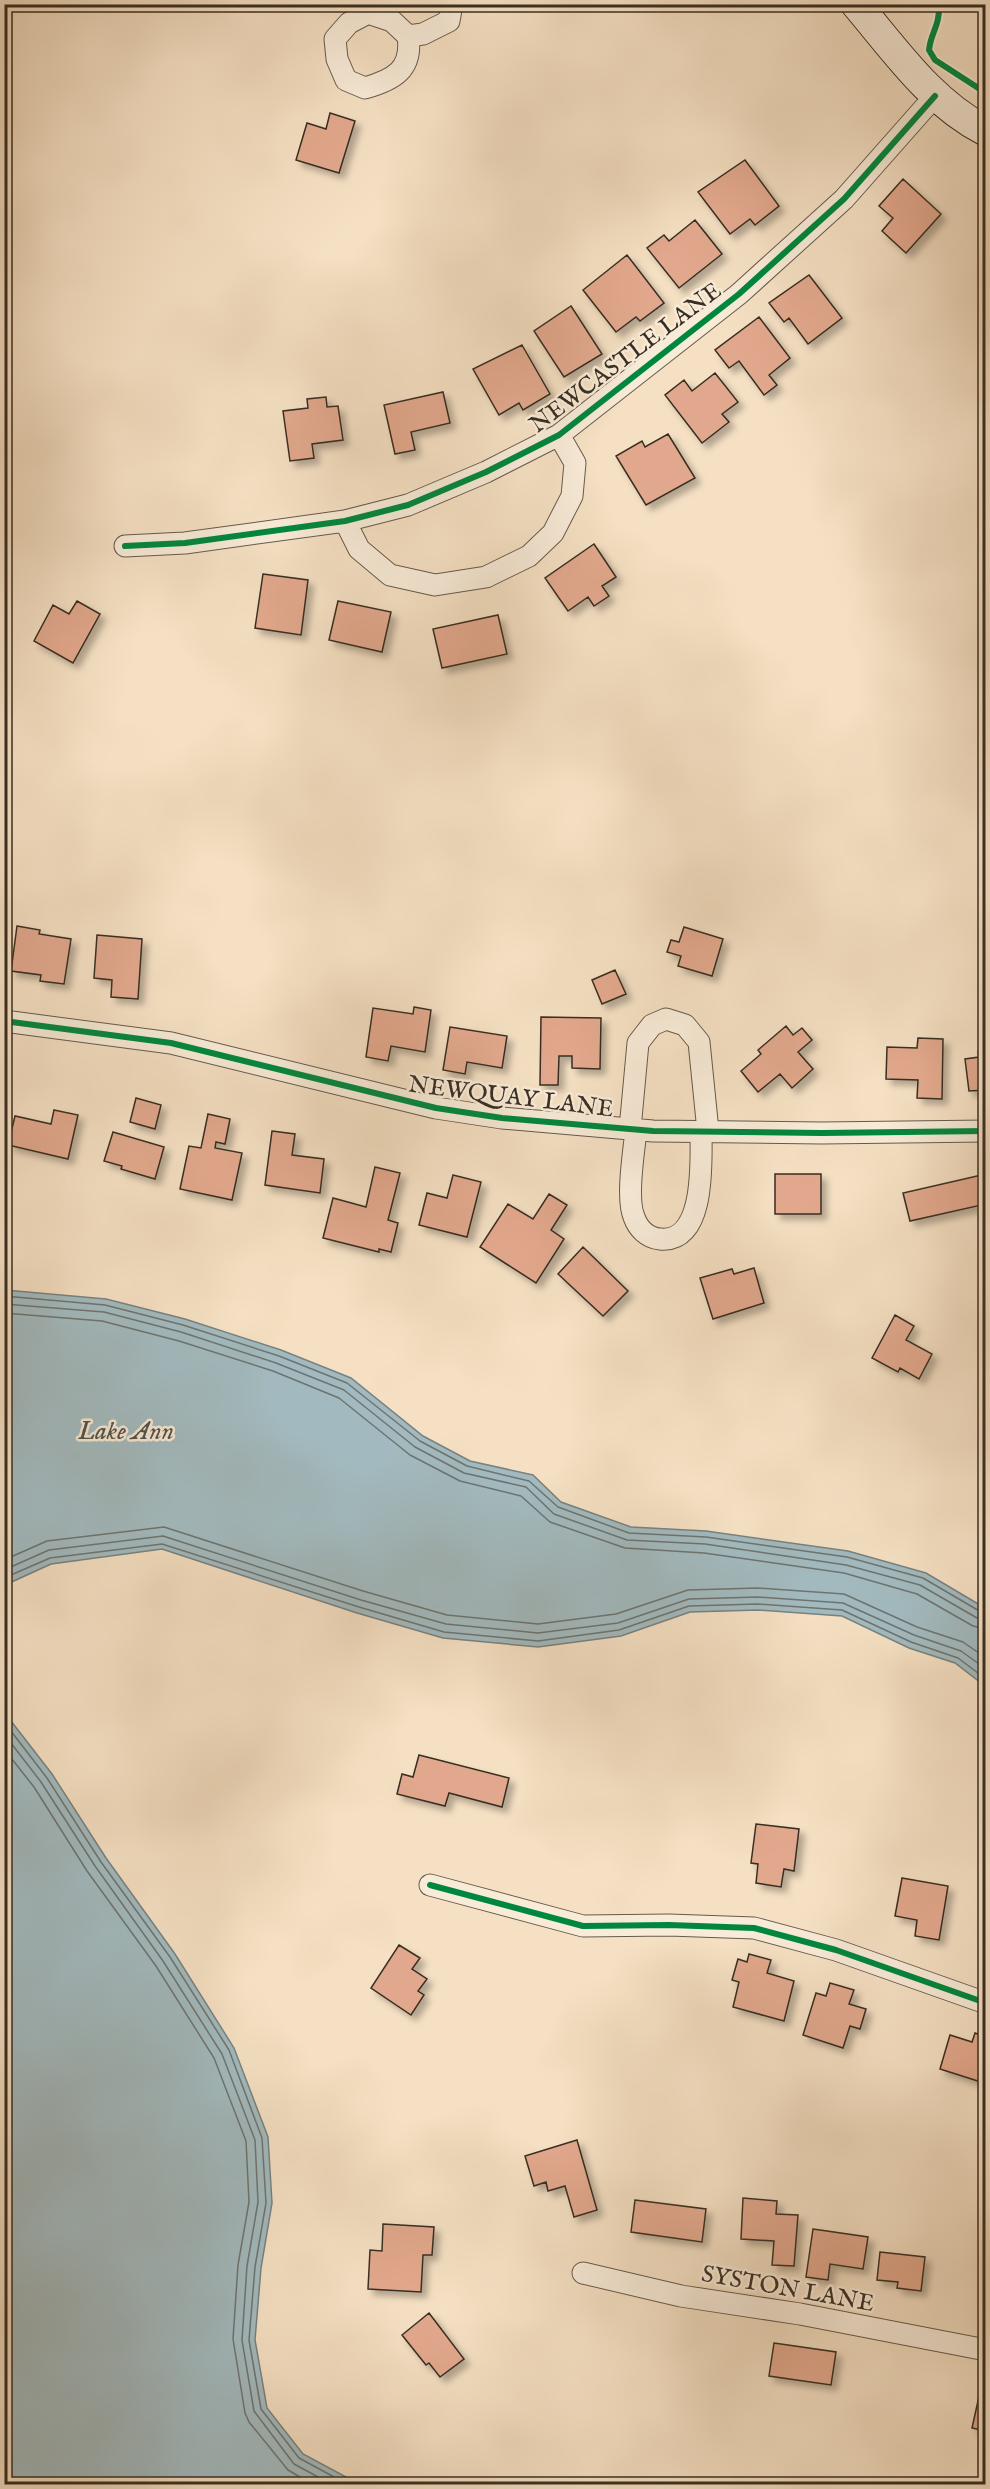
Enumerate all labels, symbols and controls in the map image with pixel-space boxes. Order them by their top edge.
street label: NEWCASTLE LANE [524,276,728,441]
street label: NEWQUAY LANE [406,1070,615,1125]
water label: Lake Ann [77,1415,174,1448]
street label: SYSTON LANE [699,2259,876,2320]

